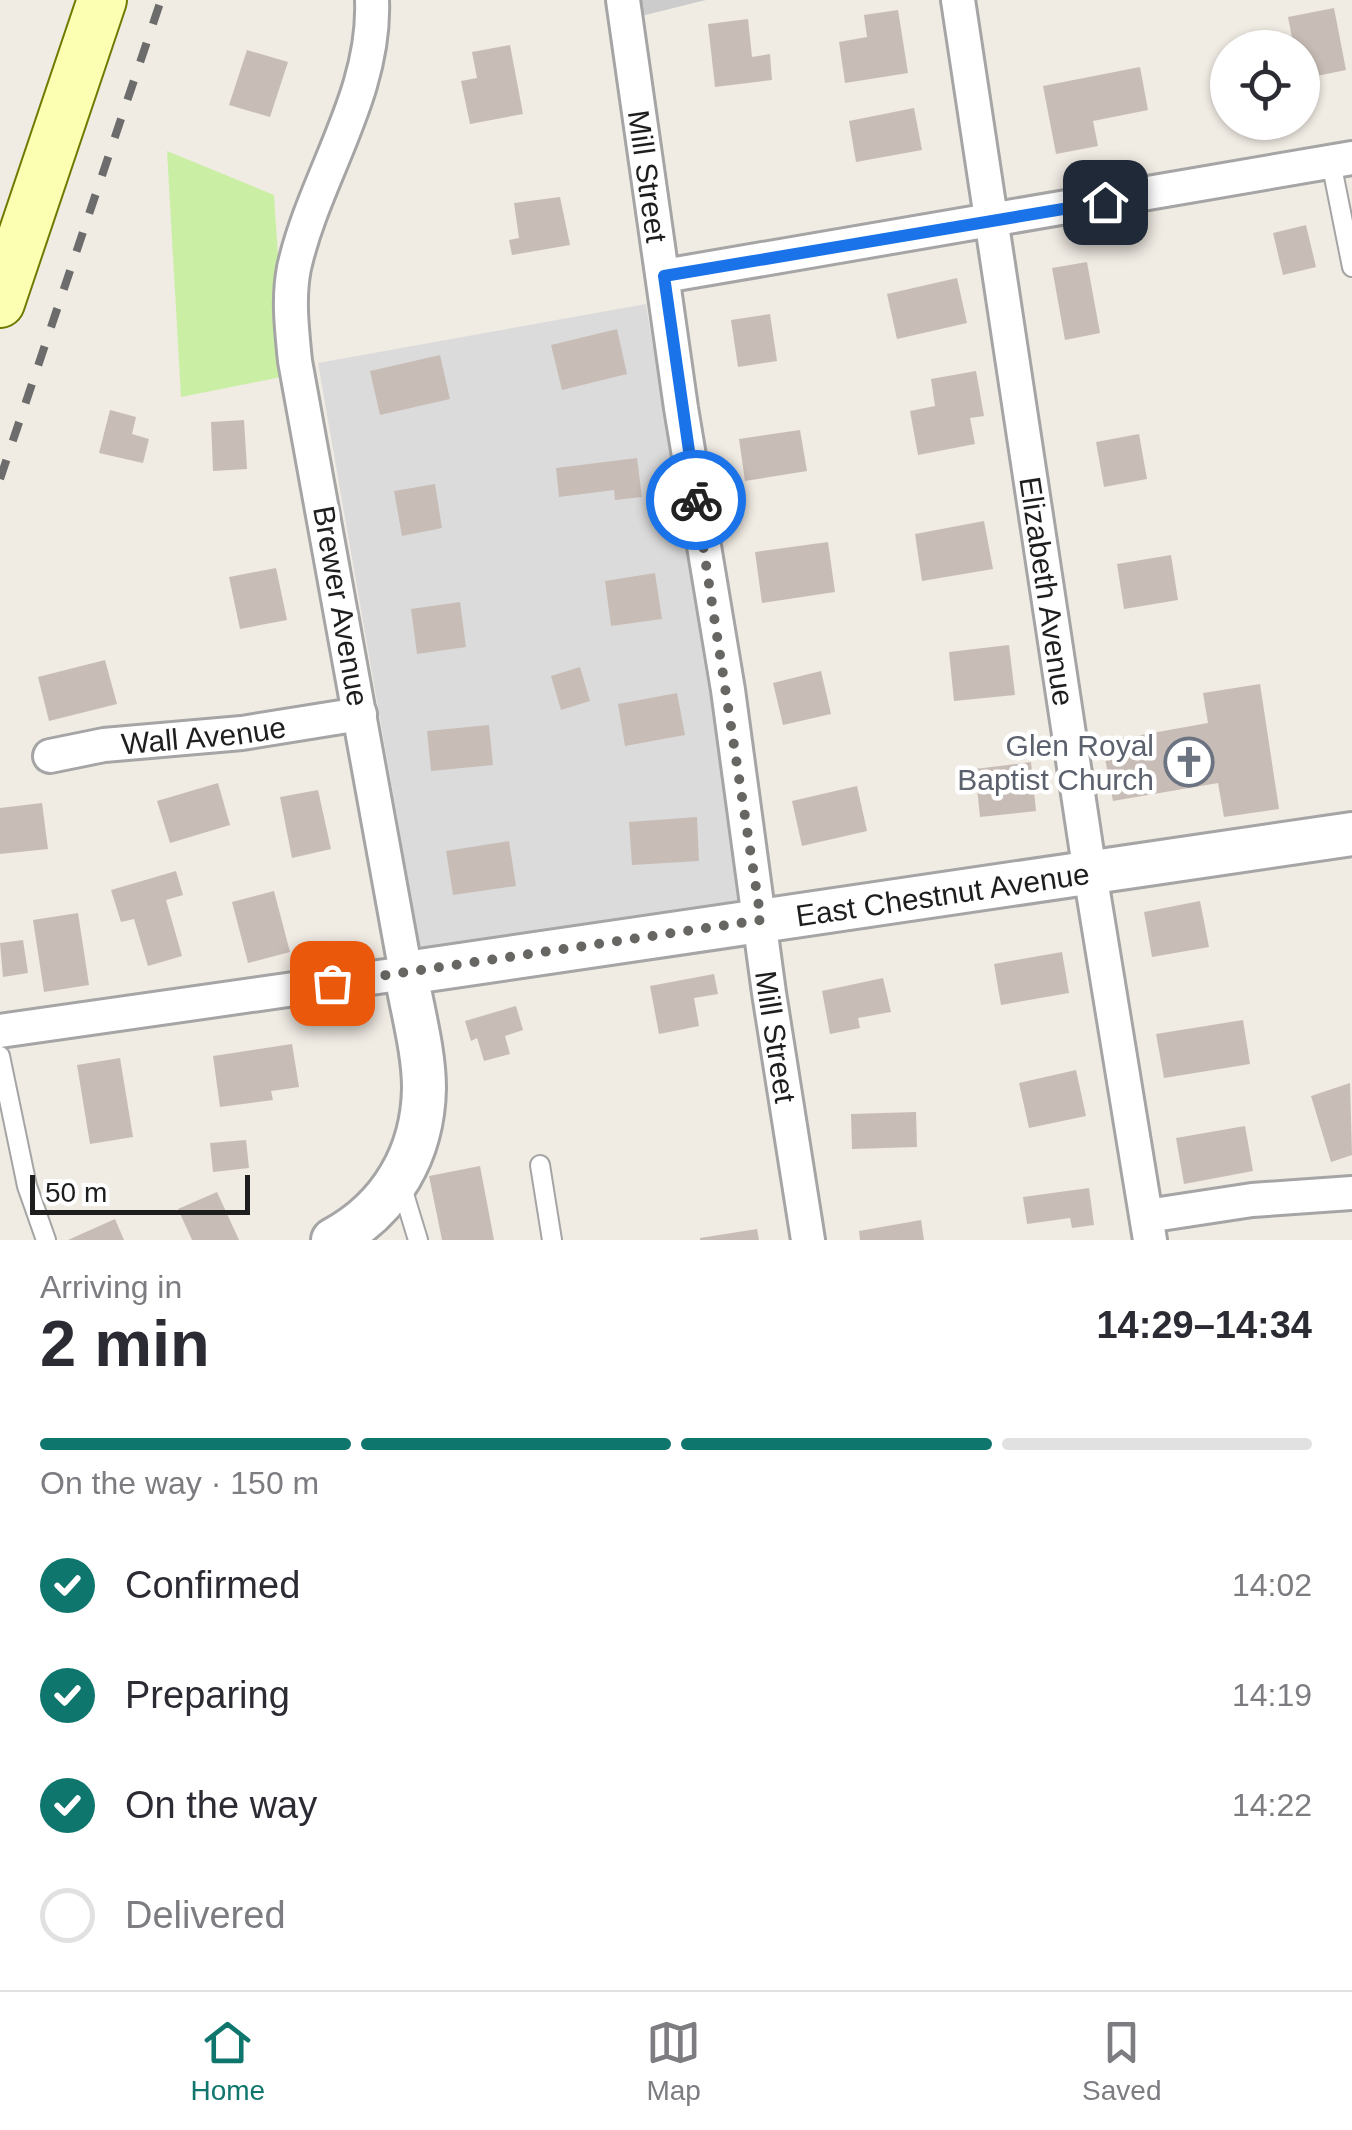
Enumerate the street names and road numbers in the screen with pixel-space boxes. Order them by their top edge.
street label: Mill Street [622,108,674,245]
street label: Elizabeth Avenue [1014,474,1081,708]
street label: Brewer Avenue [307,503,375,709]
street label: Wall Avenue [120,710,288,760]
street label: East Chestnut Avenue [794,856,1092,932]
street label: Mill Street [750,969,803,1106]

